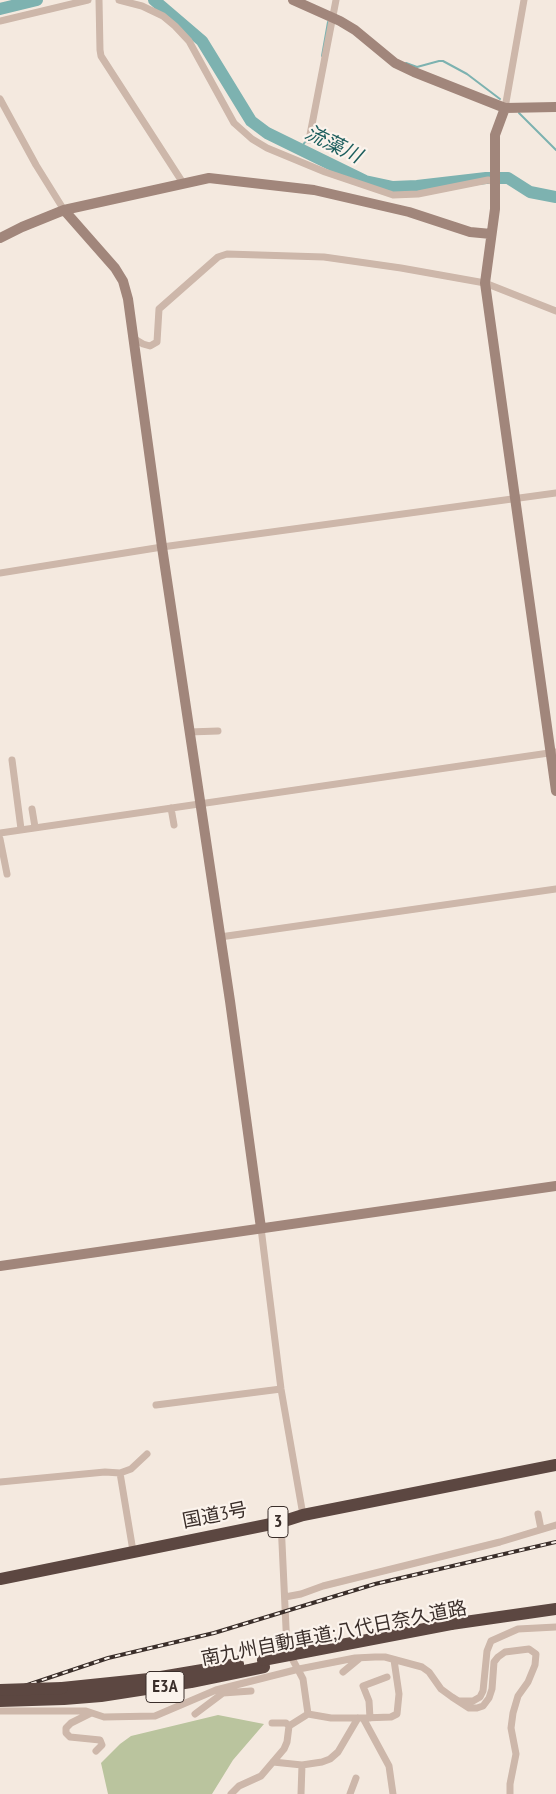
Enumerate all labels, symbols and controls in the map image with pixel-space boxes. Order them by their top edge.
water label: 流藻川 [301,121,365,169]
street label: 国道3号 [181,1499,249,1533]
road number: 3 [268,1506,288,1538]
street label: 南九州自動車道;八代日奈久道路 [199,1597,469,1671]
road number: E3A [146,1671,184,1702]

